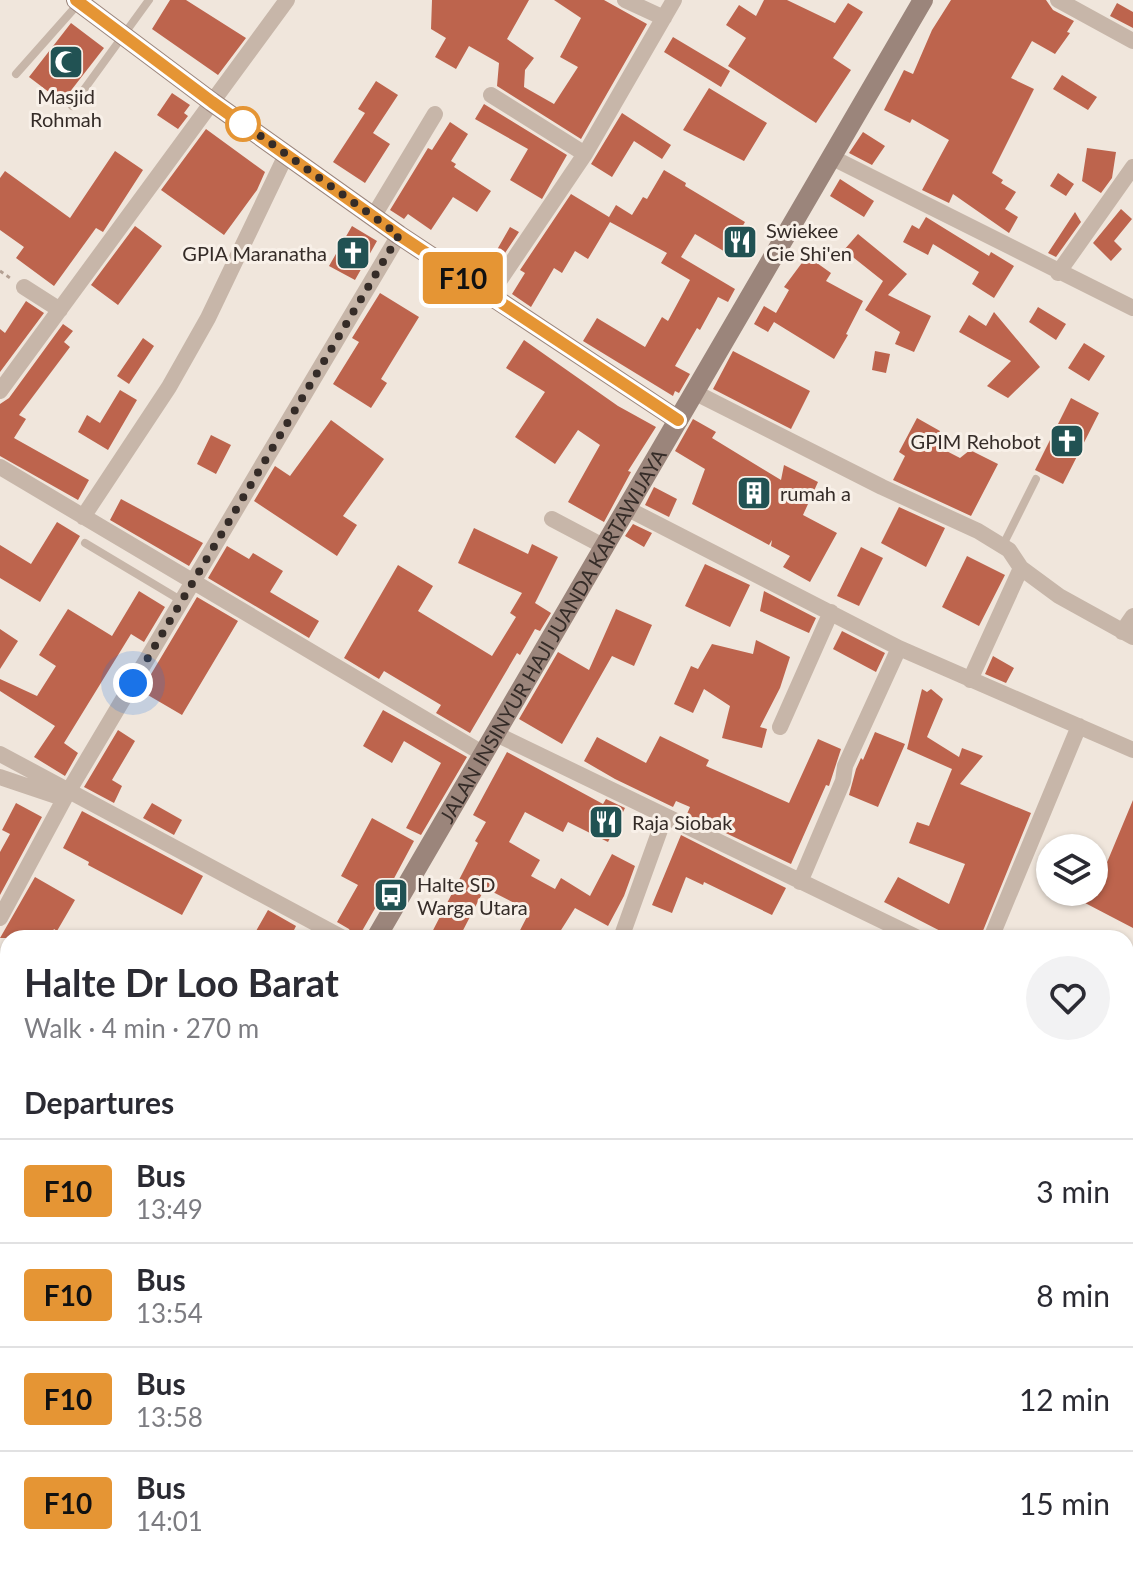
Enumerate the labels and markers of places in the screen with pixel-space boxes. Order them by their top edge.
mosque icon: Masjid Rohmah [47,43,85,81]
place label: Masjid Rohmah [30,84,102,131]
unlabelled marker [226,107,260,141]
place label: Swiekee Cie Shi'en [766,218,852,265]
restaurant icon: Swiekee Cie Shi'en [721,223,759,261]
church icon: GPIA Maranatha [334,234,372,272]
place label: GPIA Maranatha [182,241,327,265]
church icon: GPIM Rehobot [1048,422,1086,460]
place label: GPIM Rehobot [911,429,1041,453]
building icon: rumah a [735,474,773,512]
place label: rumah a [780,481,851,505]
restaurant icon: Raja Siobak [587,803,625,841]
place label: Raja Siobak [632,810,733,834]
place label: Halte SD Warga Utara [417,872,528,919]
bus stop icon: Halte SD Warga Utara [372,876,410,914]

